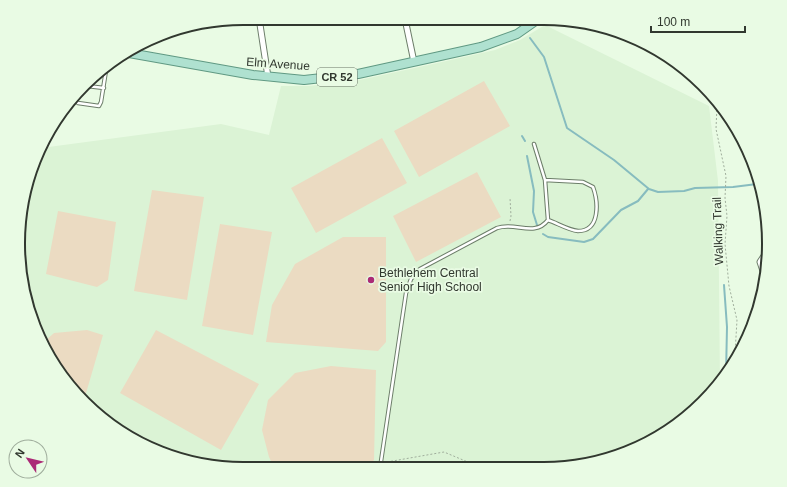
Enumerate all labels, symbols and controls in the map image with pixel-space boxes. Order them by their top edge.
scale bar [651,8,745,34]
text: 100 m [657,15,690,29]
street label: Elm Avenue [246,55,311,73]
road number: CR 52 [317,68,357,86]
street label: Walking Trail [710,197,726,265]
place label: Bethlehem Central Senior High School [379,266,482,294]
marker: Bethlehem Central Senior High School [366,275,376,285]
north arrow [8,439,48,479]
text: N [13,447,27,460]

